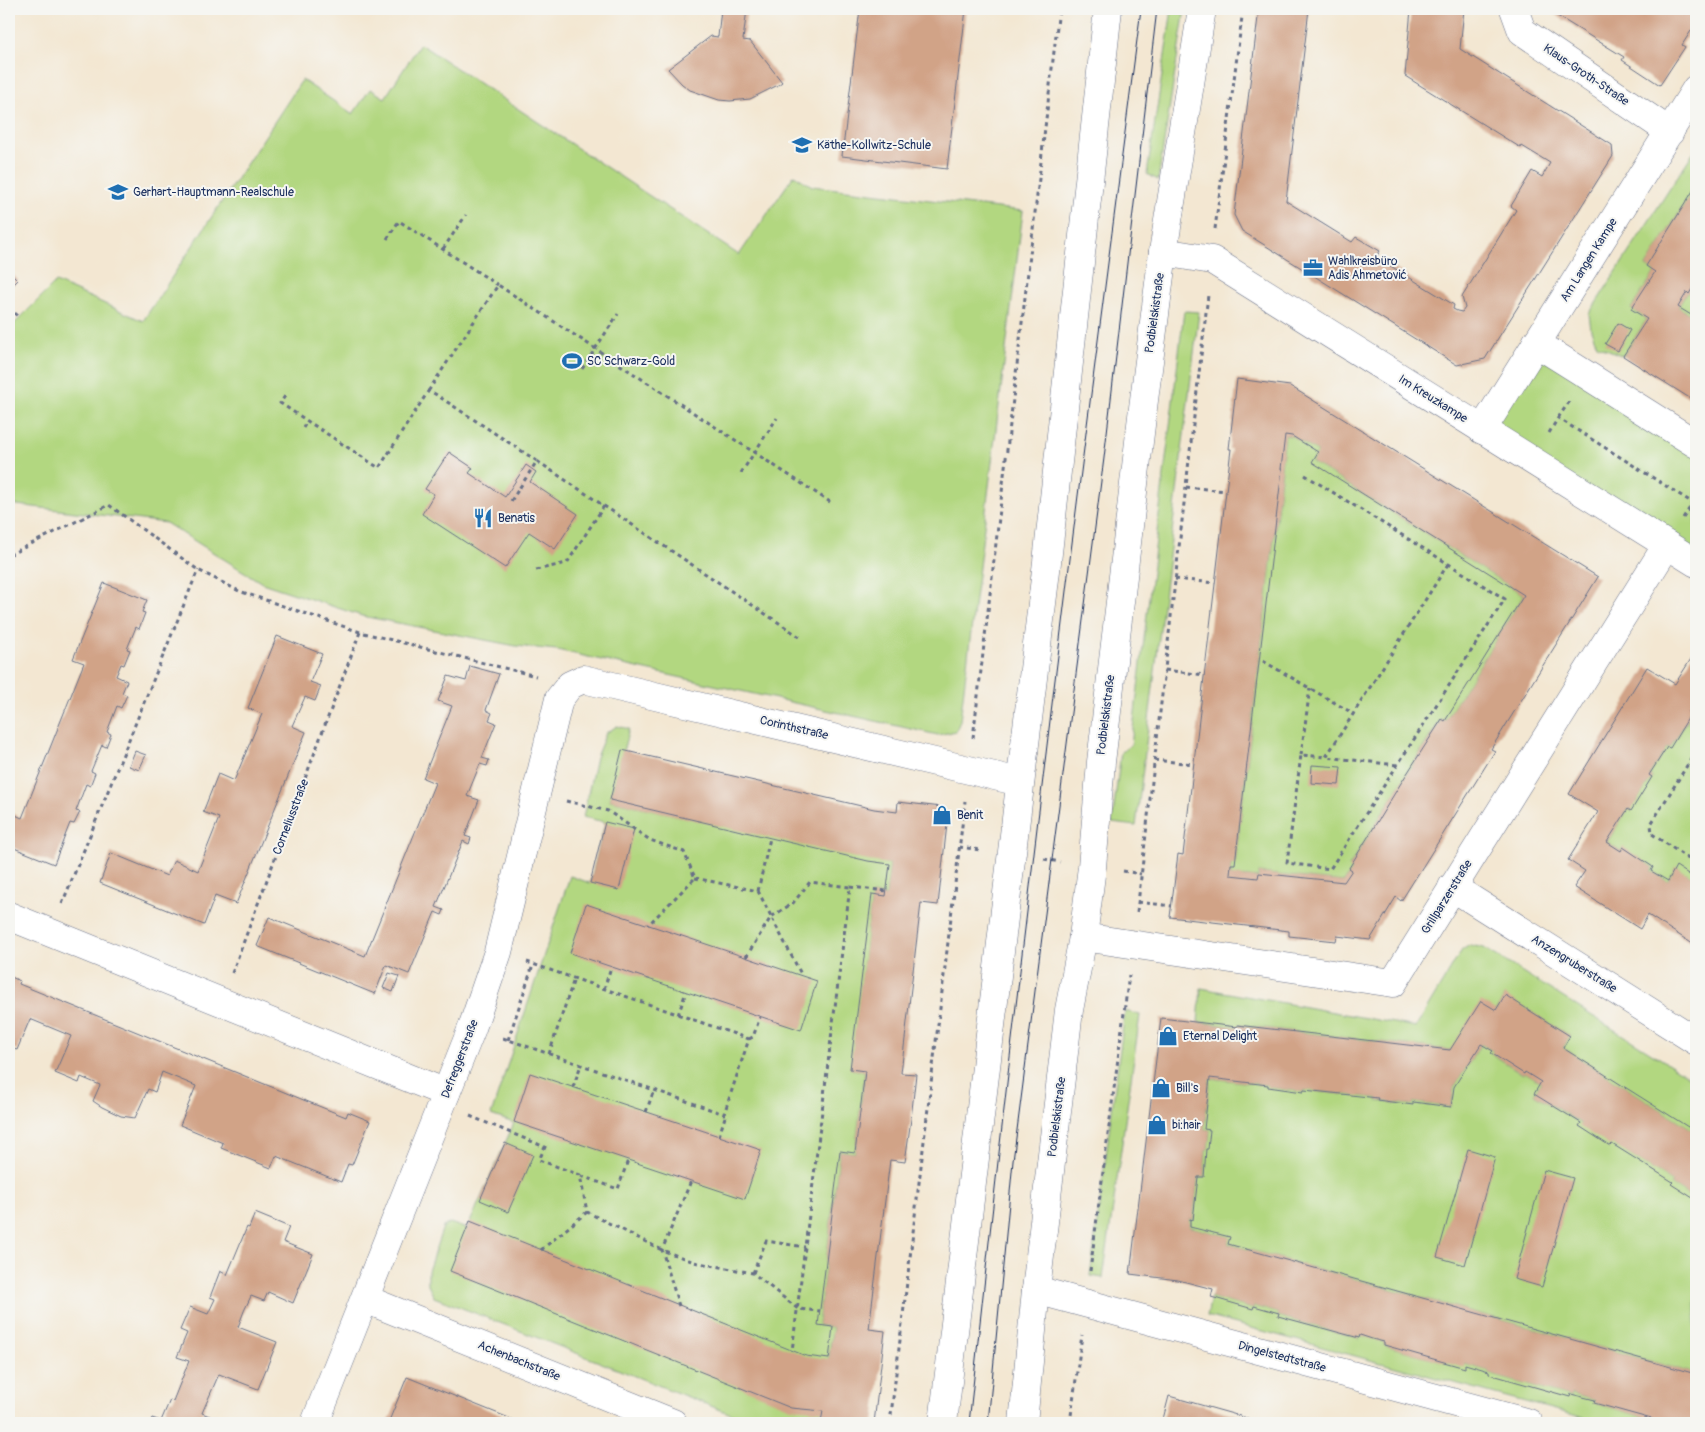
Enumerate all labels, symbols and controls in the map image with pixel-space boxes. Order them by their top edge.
street label: Klaus-Groth-Straße [1540,41,1632,109]
school or university icon: Käthe-Kollwitz-Schule [791,134,813,156]
place label: Käthe-Kollwitz-Schule [817,138,931,153]
school or university icon: Gerhart-Hauptmann-Realschule [107,181,129,203]
place label: Gerhart-Hauptmann-Realschule [133,185,294,200]
street label: Am Langen Kampe [1557,215,1621,305]
place label: Wahlkreisbüro Adis Ahmetović [1328,254,1407,283]
office icon: Wahlkreisbüro Adis Ahmetović [1302,257,1324,279]
street label: Podbielskistraße [1142,272,1168,354]
sports icon: SC Schwarz-Gold [561,350,583,372]
place label: SC Schwarz-Gold [587,354,675,369]
street label: Im Kreuzkampe [1396,372,1471,426]
restaurant icon: Benatis [472,507,494,529]
place label: Benatis [498,511,535,526]
street label: Podbielskistraße [1094,674,1118,756]
street label: Corinthstraße [758,713,830,743]
street label: Corneliusstraße [270,777,312,857]
shop icon: Benit [931,804,953,826]
place label: Benit [957,808,983,823]
street label: Grillparzerstraße [1418,857,1476,937]
street label: Anzengruberstraße [1528,932,1620,996]
street label: Defreggerstraße [438,1017,482,1100]
shop icon: Eternal Delight [1157,1025,1179,1047]
place label: Eternal Delight [1183,1029,1257,1044]
street label: Podbielskistraße [1045,1076,1069,1158]
shop icon: Bill's [1150,1077,1172,1099]
place label: Bill's [1176,1081,1199,1096]
shop icon: bi:hair [1146,1114,1168,1136]
place label: bi:hair [1172,1118,1202,1133]
street label: Achenbachstraße [476,1338,563,1384]
street label: Dingelstedtstraße [1236,1338,1328,1376]

